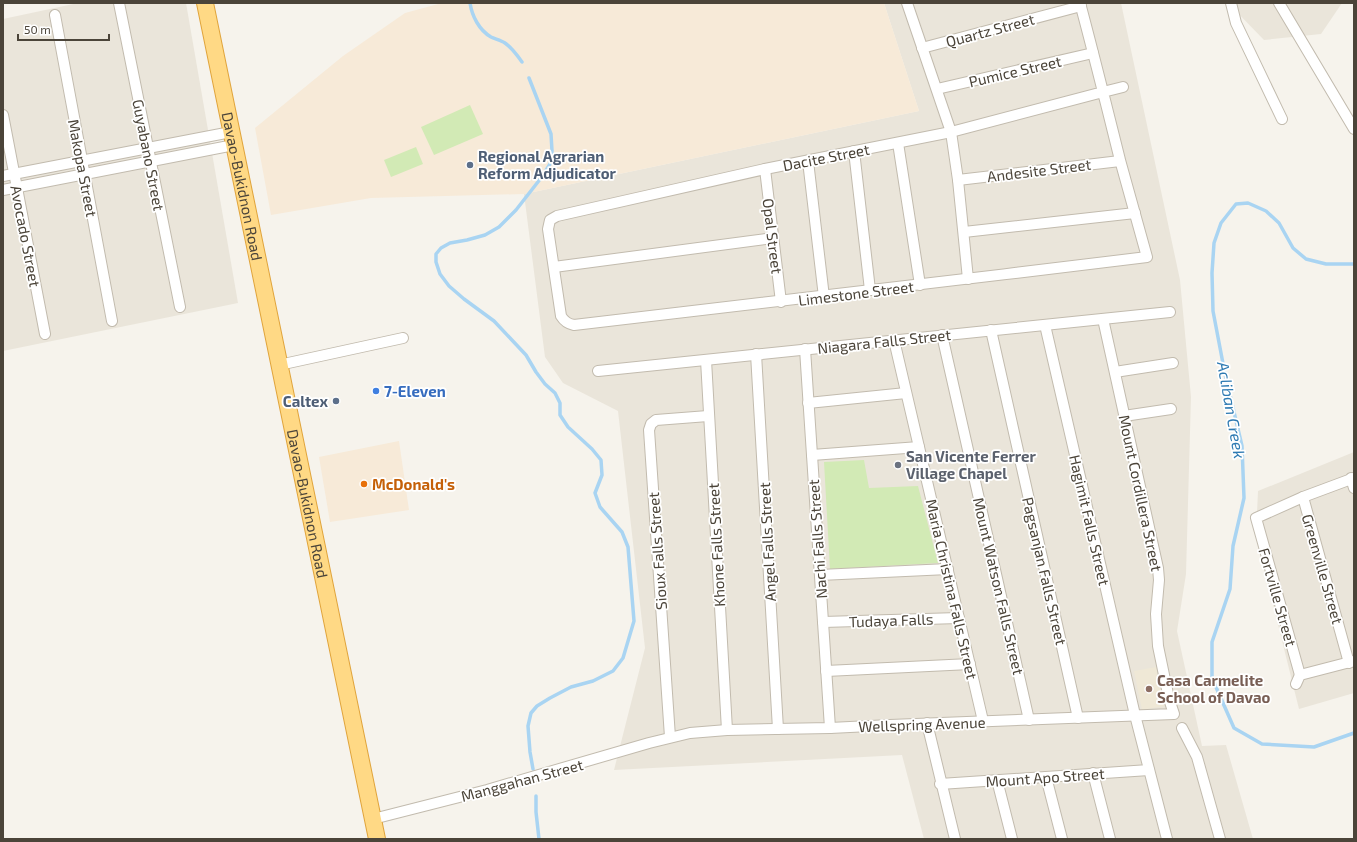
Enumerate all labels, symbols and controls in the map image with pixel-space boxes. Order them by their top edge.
street label: Quartz Street [944,9,1037,51]
scale bar [18,16,109,42]
text: 50 m [24,22,51,36]
street label: Pumice Street [967,52,1063,90]
street label: Guyabano Street [129,98,169,213]
street label: Davao-Bukidnon Road [219,110,267,262]
street label: Makopa Street [65,118,101,219]
street label: Dacite Street [781,140,871,174]
place label: Regional Agrarian Reform Adjudicator [478,147,616,182]
street label: Andesite Street [986,155,1092,185]
marker: Regional Agrarian Reform Adjudicator [465,160,475,170]
street label: Avocado Street [7,184,45,289]
street label: Opal Street [759,197,787,275]
street label: Limestone Street [797,277,915,309]
street label: Niagara Falls Street [816,325,952,357]
water label: Acliban Creek [1214,359,1250,460]
place label: 7-Eleven [384,382,446,400]
marker: 7-Eleven [371,386,381,396]
place label: Caltex [283,392,328,410]
marker: Caltex [331,396,341,406]
street label: Mount Cordillera Street [1116,413,1166,573]
street label: Davao-Bukidnon Road [284,428,332,579]
place label: San Vicente Ferrer Village Chapel [906,447,1037,482]
street label: Hagimit Falls Street [1066,453,1114,587]
marker: San Vicente Ferrer Village Chapel [893,460,903,470]
place label: McDonald's [372,475,455,493]
marker: McDonald's [359,479,369,489]
street label: Nachi Falls Street [804,479,830,599]
street label: Khone Falls Street [704,482,728,607]
street label: Angel Falls Street [755,482,779,602]
street label: Sioux Falls Street [644,491,670,610]
street label: Pagsanjan Falls Street [1018,495,1071,647]
street label: Mount Watson Falls Street [970,496,1028,677]
street label: Maria Christina Falls Street [922,497,982,681]
street label: Greenville Street [1299,512,1347,626]
street label: Fortville Street [1255,546,1301,649]
street label: Tudaya Falls [848,610,934,630]
place label: Casa Carmelite School of Davao [1157,671,1270,706]
marker: Casa Carmelite School of Davao [1144,684,1154,694]
street label: Wellspring Avenue [858,713,986,735]
street label: Manggahan Street [459,755,585,805]
street label: Mount Apo Street [985,764,1105,790]

